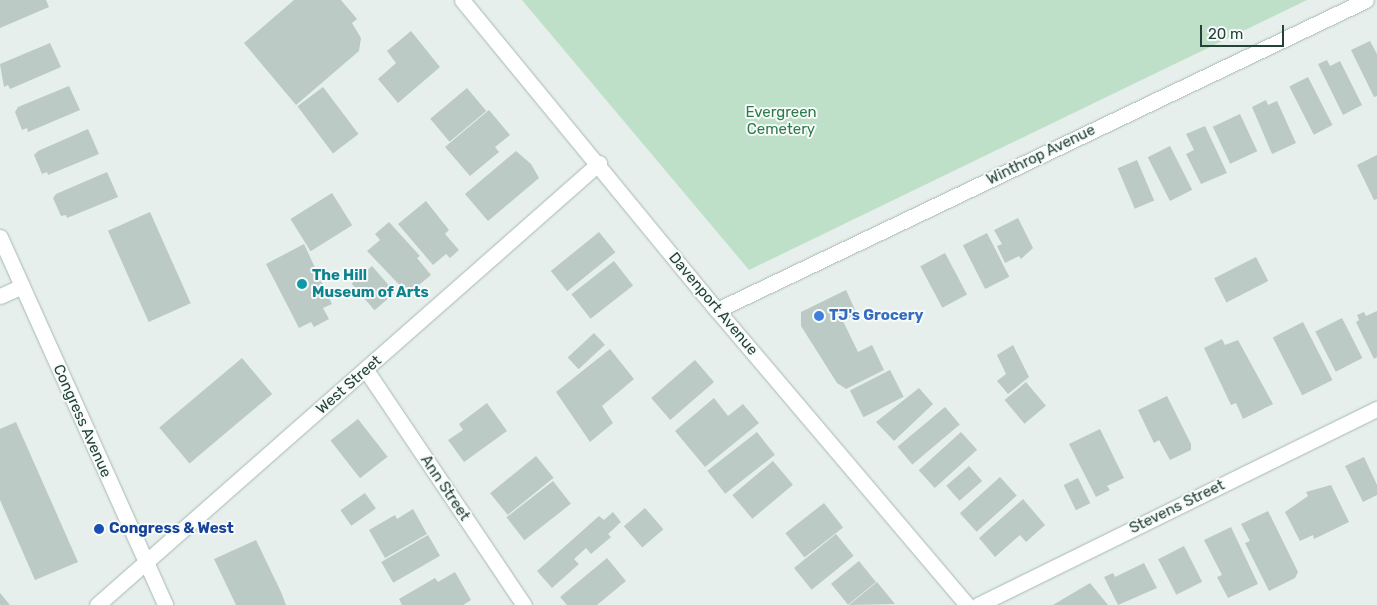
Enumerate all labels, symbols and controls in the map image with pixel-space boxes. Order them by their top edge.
scale bar [1202,15,1286,47]
text: 20 m [1208,25,1243,43]
park label: Evergreen Cemetery [745,103,817,138]
street label: Winthrop Avenue [984,121,1098,189]
street label: Davenport Avenue [665,249,761,359]
place label: The Hill Museum of Arts [312,266,430,301]
marker: The Hill Museum of Arts [296,278,308,290]
place label: TJ's Grocery [829,307,924,325]
marker: TJ's Grocery [813,310,825,322]
street label: West Street [313,352,385,418]
street label: Congress Avenue [49,362,115,480]
street label: Ann Street [416,452,474,524]
street label: Stevens Street [1127,476,1227,538]
place label: Congress & West [109,520,234,538]
marker: Congress & West [93,523,105,535]

